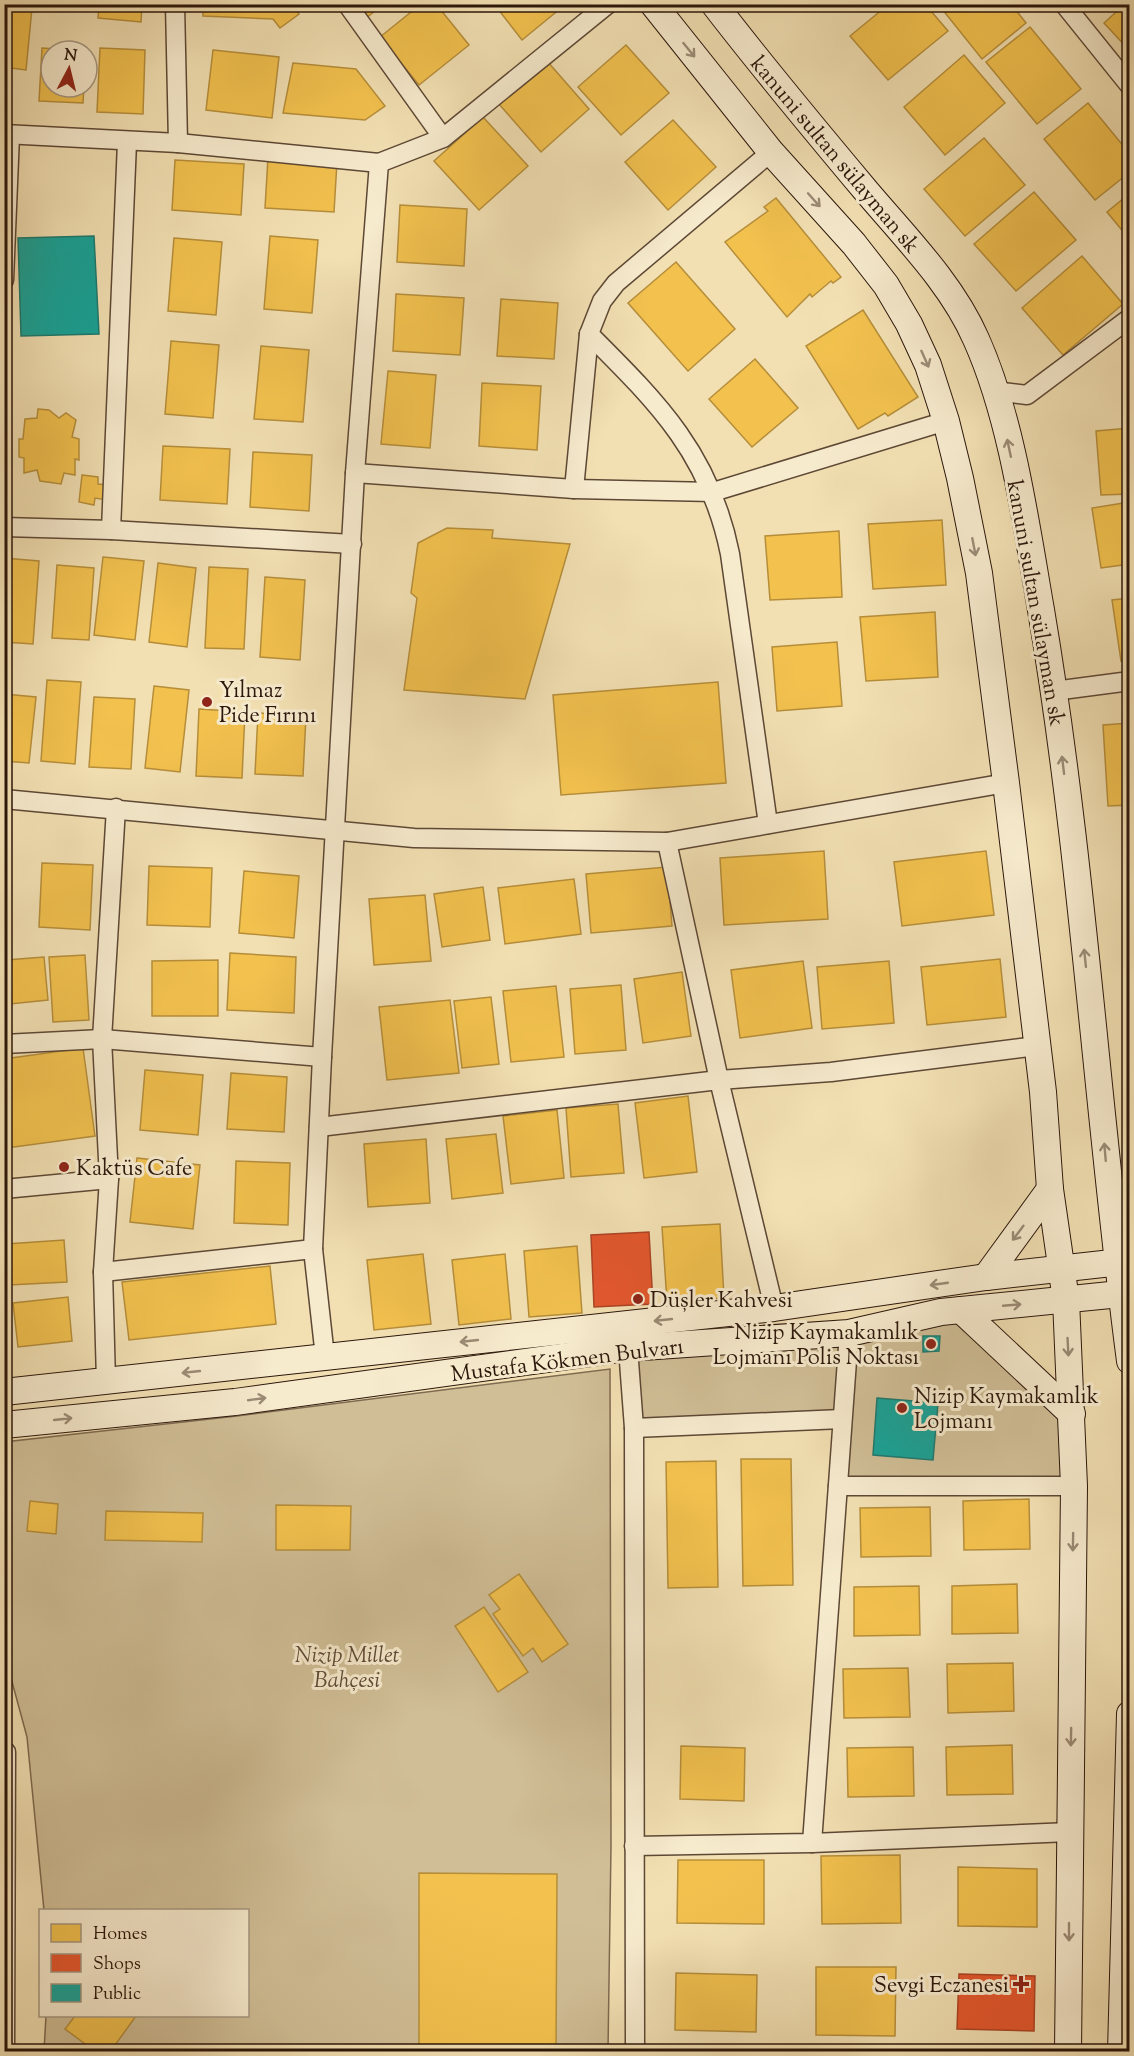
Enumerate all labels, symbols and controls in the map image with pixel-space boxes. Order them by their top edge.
north arrow [39,39,99,99]
one-way arrow [683,42,696,58]
text: N [63,44,78,69]
street label: kanuni sultan sülayman sk [741,50,926,262]
one-way arrow [807,192,821,207]
one-way arrow [920,349,931,367]
one-way arrow [1003,439,1015,458]
street label: kanuni sultan sülayman sk [997,478,1071,729]
one-way arrow [969,537,980,557]
place label: Yılmaz Pide Fırını [219,676,316,733]
marker: Yılmaz Pide Fırını [200,695,214,709]
one-way arrow [1057,755,1068,775]
one-way arrow [1079,949,1090,969]
one-way arrow [1099,1143,1110,1163]
place label: Kaktüs Cafe [76,1154,192,1186]
marker: Kaktüs Cafe [57,1160,71,1174]
one-way arrow [1012,1225,1025,1241]
one-way arrow [930,1278,949,1289]
place label: Düşler Kahvesi [650,1286,793,1318]
marker: Düşler Kahvesi [631,1292,645,1306]
one-way arrow [1001,1299,1021,1310]
one-way arrow [653,1315,673,1326]
place label: Nizip Kaymakamlık Lojmanı Polis Noktası [713,1318,919,1375]
street label: Mustafa Kökmen Bulvarı [449,1332,686,1392]
one-way arrow [459,1336,479,1347]
marker: Nizip Kaymakamlık Lojmanı Polis Noktası [924,1337,938,1351]
one-way arrow [1063,1337,1074,1357]
one-way arrow [182,1367,202,1378]
place label: Nizip Kaymakamlık Lojmanı [914,1382,1099,1439]
one-way arrow [246,1394,266,1405]
marker: Nizip Kaymakamlık Lojmanı [895,1401,909,1415]
one-way arrow [52,1413,72,1424]
one-way arrow [1067,1532,1079,1552]
park label: Nizip Millet Bahçesi [295,1641,400,1698]
one-way arrow [1065,1727,1077,1747]
legend [39,1909,249,2017]
text: Homes [93,1922,147,1948]
one-way arrow [1063,1922,1075,1942]
text: Shops [93,1952,141,1978]
place label: Sevgi Eczanesi [874,1971,1009,2003]
marker: Sevgi Eczanesi [1014,1977,1028,1991]
text: Public [93,1982,141,2008]

